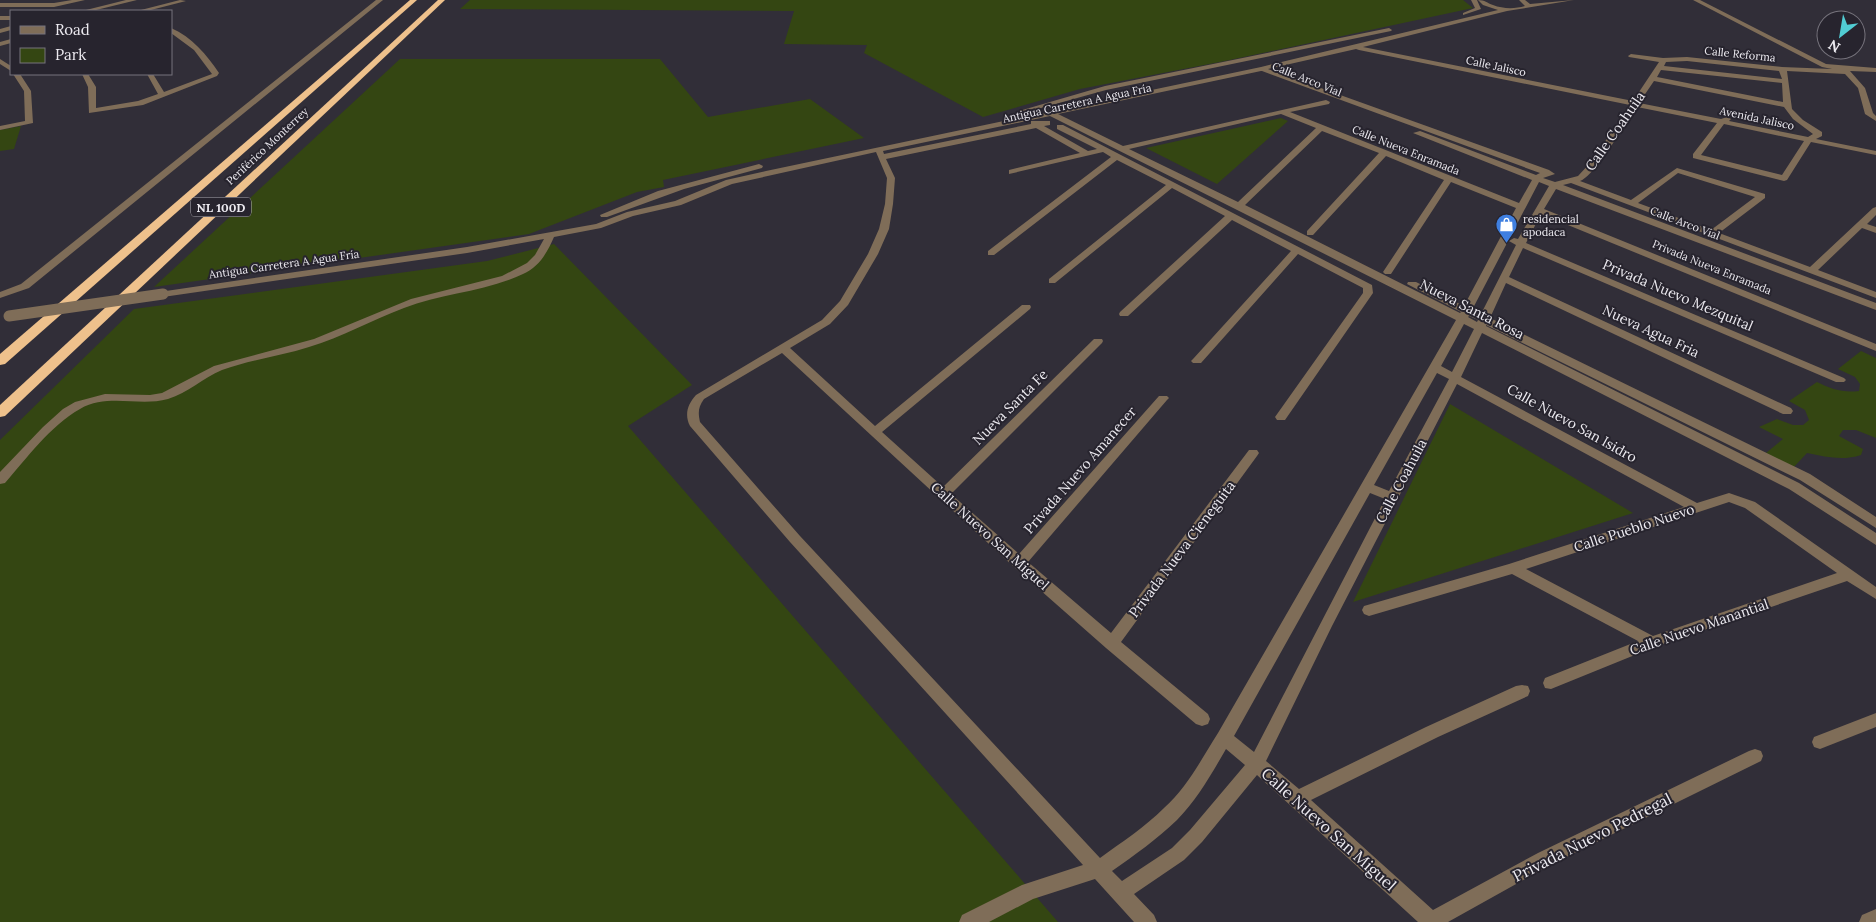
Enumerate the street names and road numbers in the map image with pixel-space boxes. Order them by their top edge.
street label: Calle Reforma [1704,43,1777,65]
street label: Calle Jalisco [1465,53,1527,79]
street label: Calle Arco Vial [1270,59,1344,99]
street label: Antigua Carretera A Agua Fría [1000,80,1153,126]
street label: Calle Coahuila [1581,88,1649,174]
street label: Avenida Jalisco [1717,103,1796,133]
street label: Periférico Monterrey [223,104,311,188]
street label: Calle Nueva Enramada [1350,122,1462,178]
road number: NL 100D [191,198,251,216]
street label: Calle Arco Vial [1648,203,1722,243]
street label: Privada Nueva Enramada [1650,237,1774,297]
street label: Antigua Carretera A Agua Fría [207,246,360,282]
street label: Privada Nuevo Mezquital [1600,255,1756,335]
street label: Nueva Santa Rosa [1417,275,1527,343]
street label: Nueva Agua Fria [1600,301,1702,361]
street label: Nueva Santa Fe [969,365,1052,448]
street label: Calle Nuevo San Isidro [1504,380,1640,466]
street label: Privada Nuevo Amanecer [1020,403,1140,537]
street label: Calle Coahuila [1371,436,1431,526]
street label: Privada Nueva Cieneguita [1125,477,1239,621]
street label: Calle Nuevo San Miguel [927,478,1053,594]
street label: Calle Pueblo Nuevo [1571,500,1697,556]
street label: Calle Nuevo Manantial [1627,595,1771,659]
street label: Calle Nuevo San Miguel [1257,763,1401,895]
street label: Privada Nuevo Pedregal [1509,788,1675,886]

